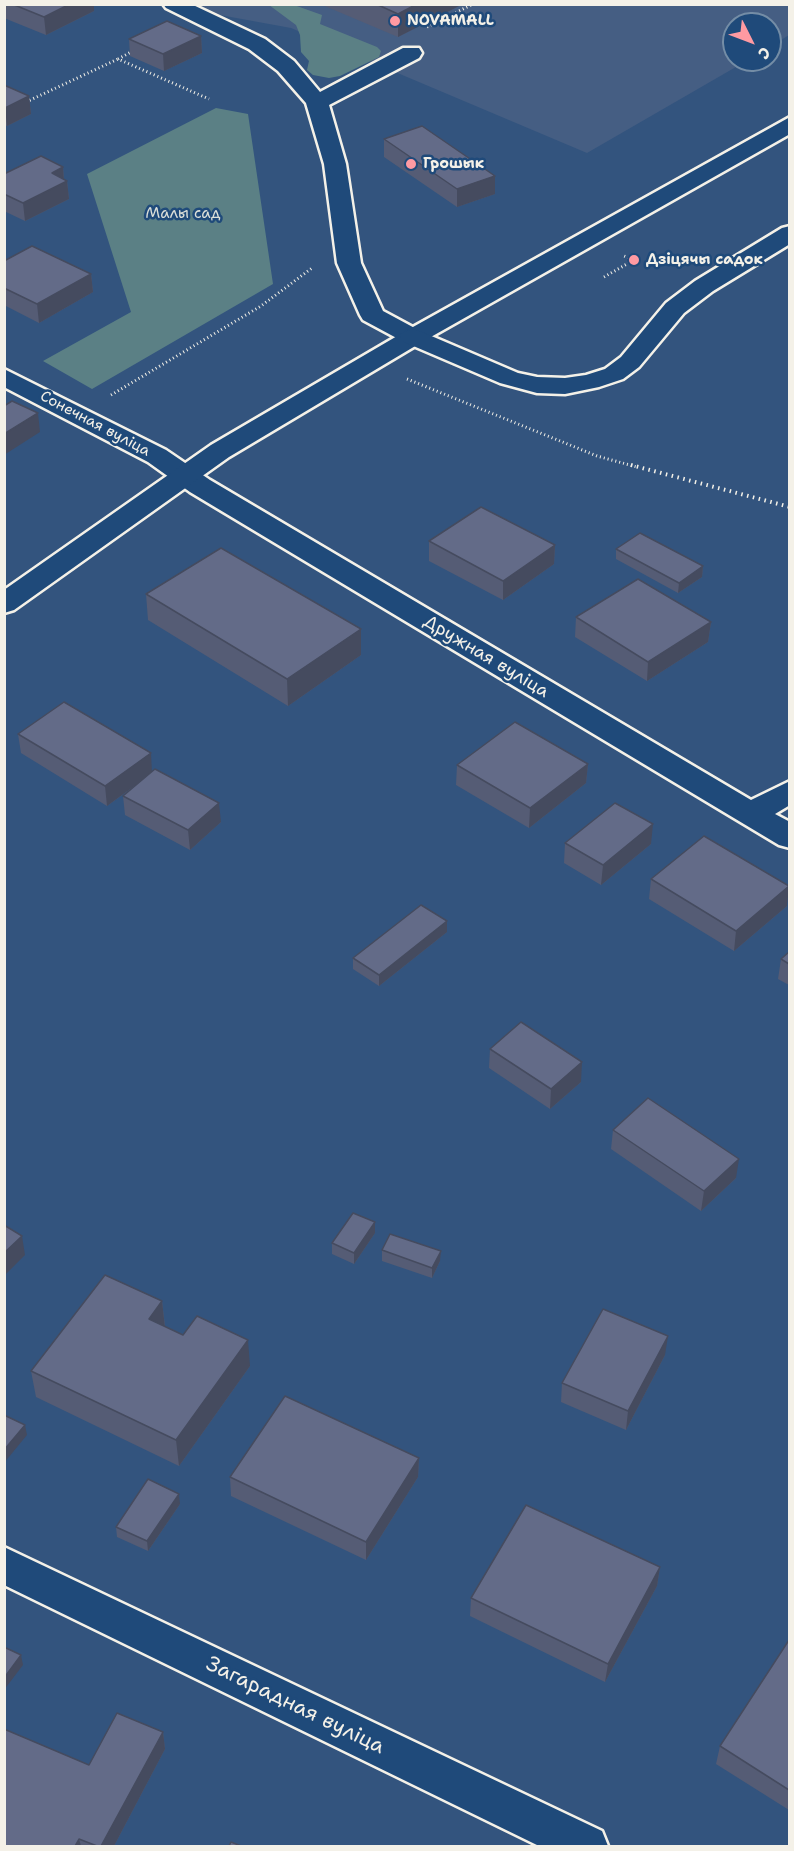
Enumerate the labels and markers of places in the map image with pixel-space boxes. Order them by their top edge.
place label: NOVAMALL [407,12,494,30]
marker: NOVAMALL [388,14,402,28]
place label: Грошык [423,155,484,173]
marker: Грошык [404,157,418,171]
place label: Дзіцячы садок [646,251,763,269]
marker: Дзіцячы садок [627,253,641,267]

